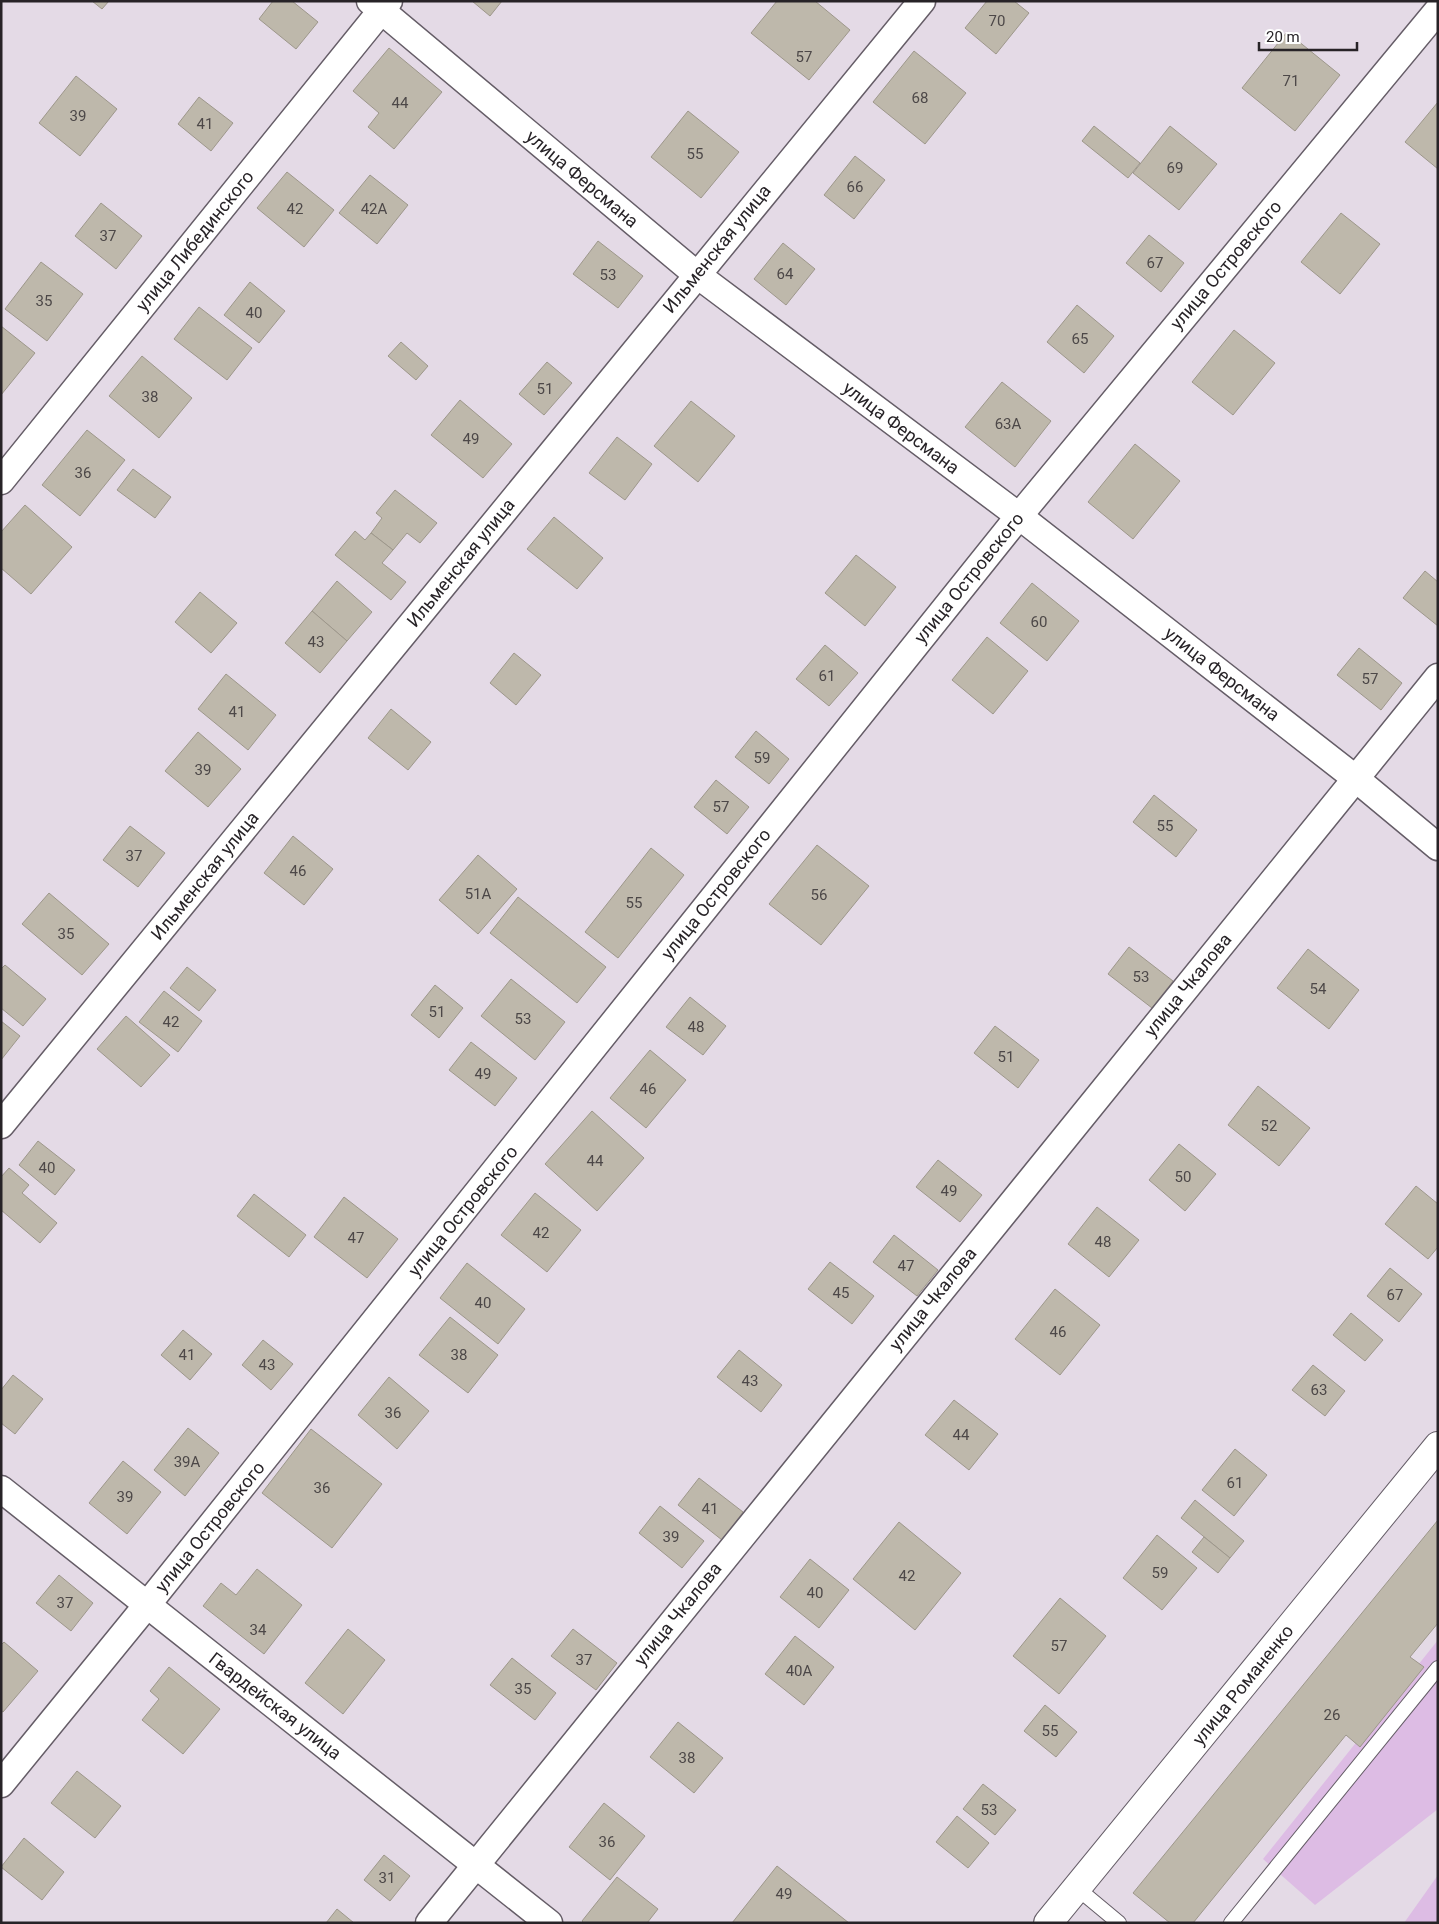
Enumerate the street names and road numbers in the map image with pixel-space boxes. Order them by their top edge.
street label: улица Ферсмана [522,126,643,232]
street label: улица Либединского [131,166,258,315]
street label: Ильменская улица [658,180,775,317]
street label: улица Островского [1166,196,1286,333]
street label: улица Ферсмана [839,377,964,478]
street label: Ильменская улица [402,494,519,631]
street label: улица Островского [910,508,1028,647]
street label: улица Ферсмана [1161,622,1284,725]
street label: Ильменская улица [146,807,263,944]
street label: улица Островского [657,824,775,963]
street label: улица Чкалова [1140,929,1236,1040]
street label: улица Островского [404,1141,522,1280]
street label: улица Чкалова [885,1243,981,1354]
street label: улица Островского [151,1457,269,1596]
street label: улица Чкалова [630,1558,726,1669]
street label: улица Романенко [1188,1620,1298,1749]
street label: Гвардейская улица [205,1647,346,1764]

